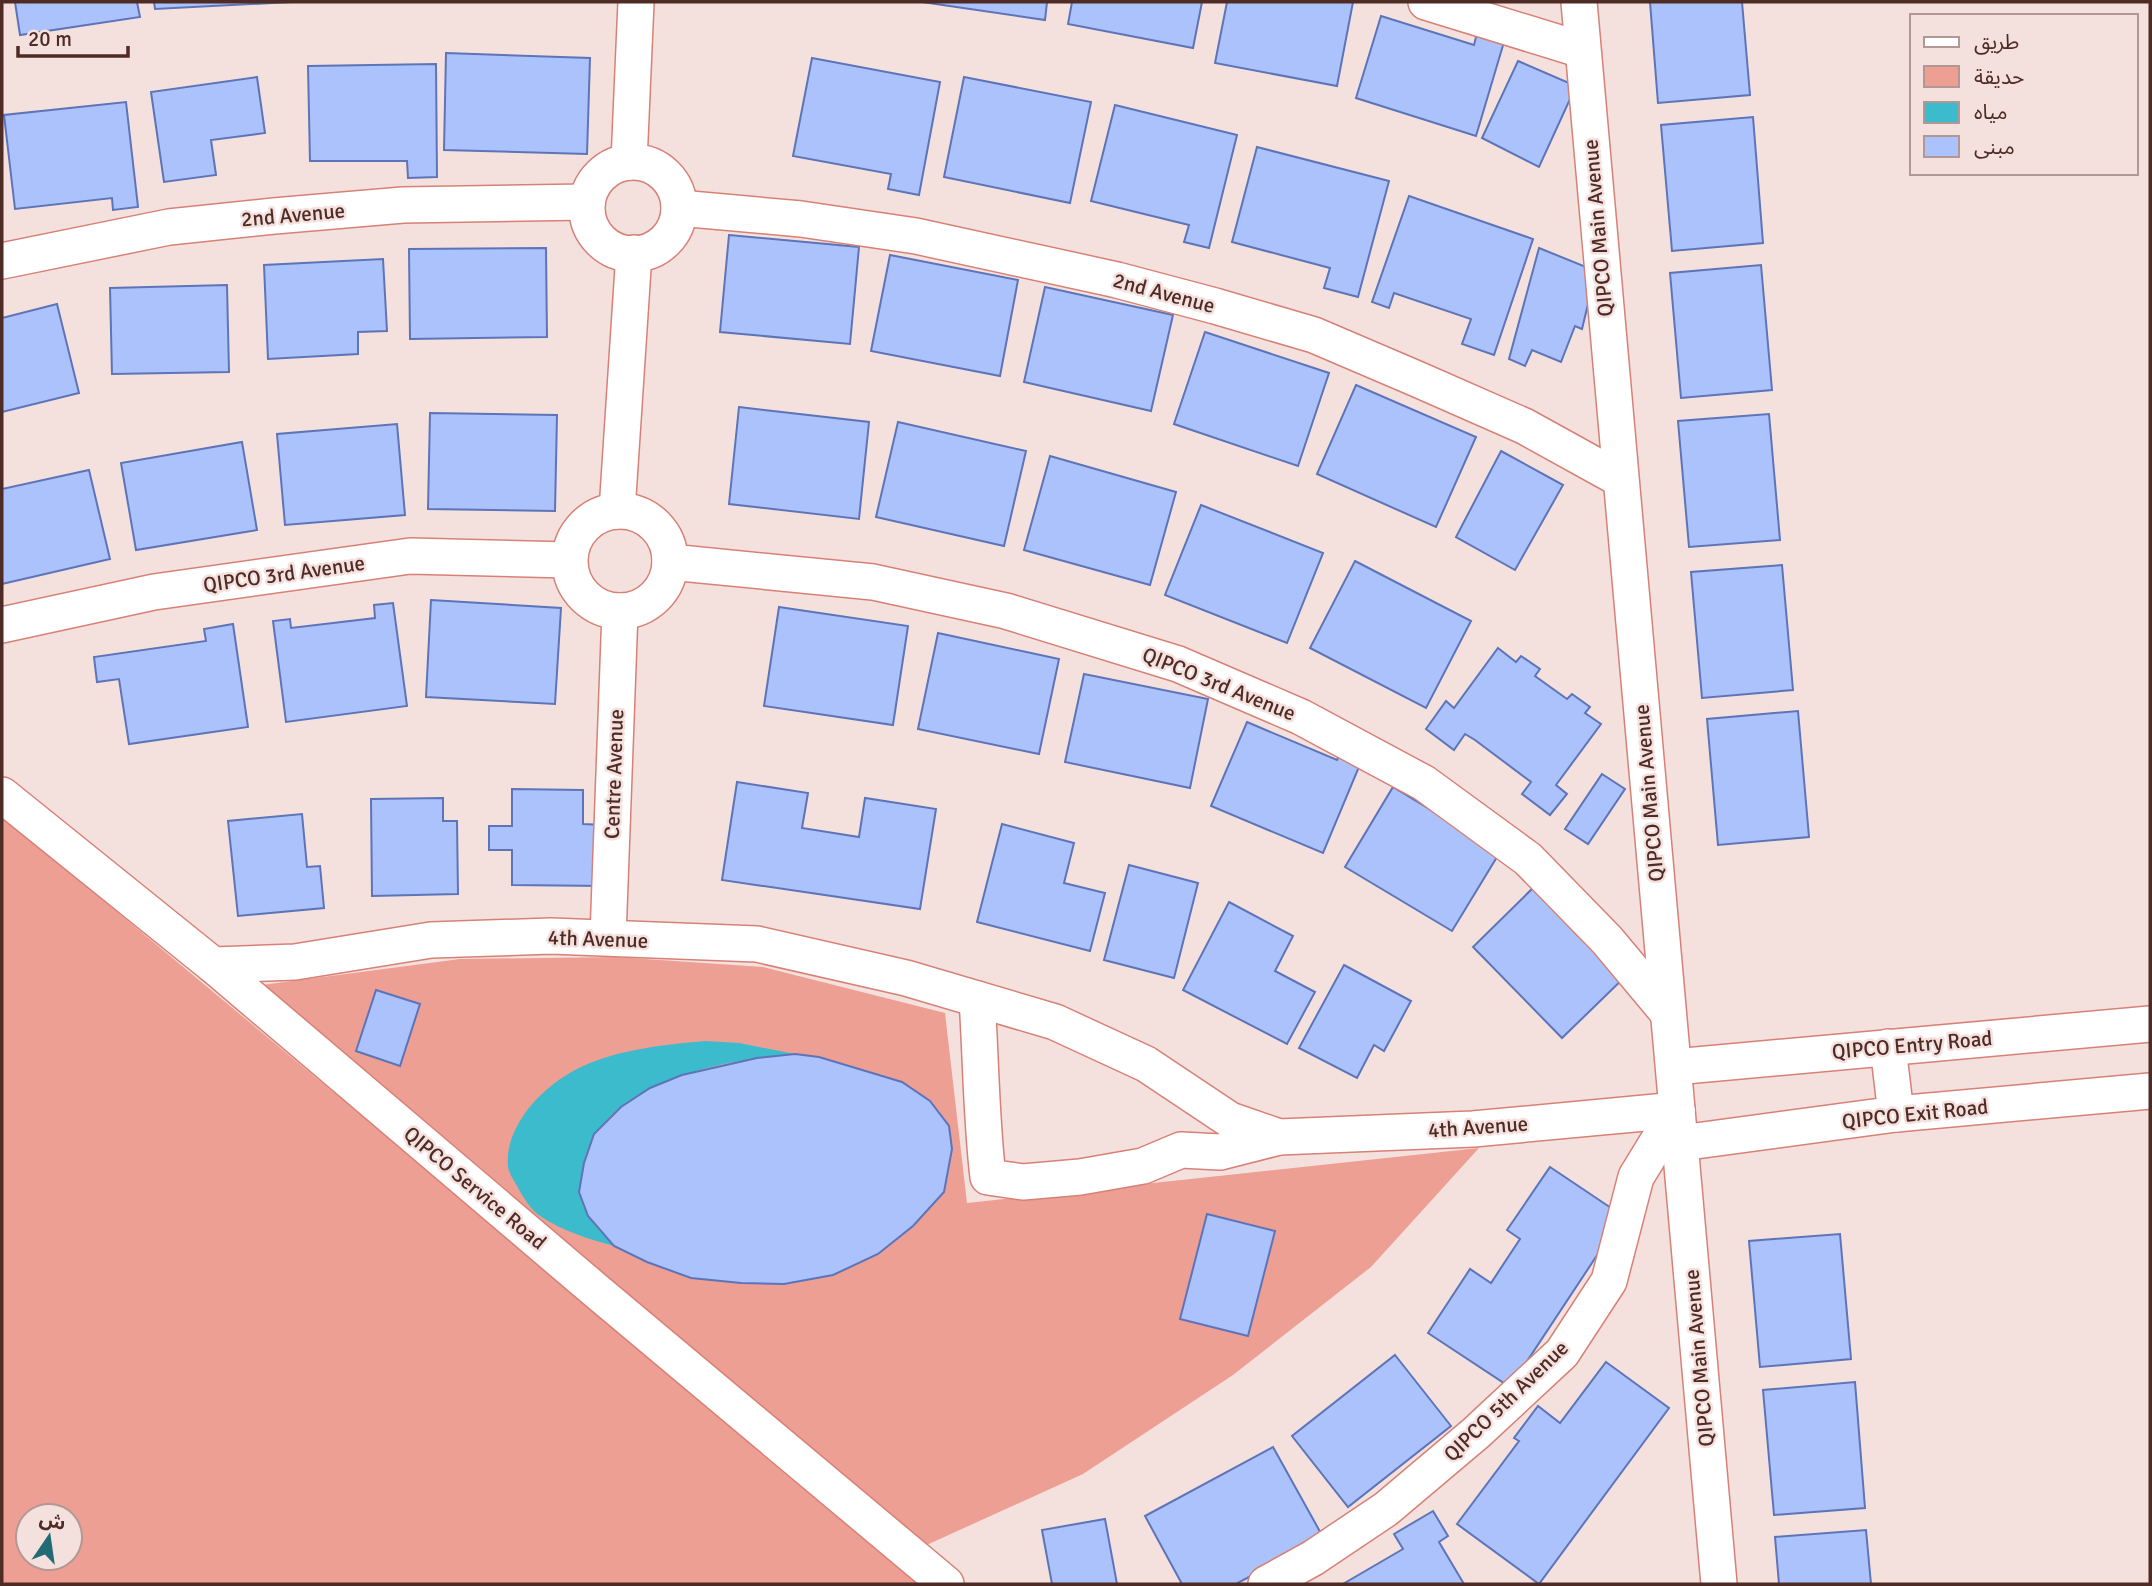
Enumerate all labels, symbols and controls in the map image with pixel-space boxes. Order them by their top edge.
scale bar [18,14,128,58]
legend [1910,14,2138,175]
text: 20 m [28,26,72,52]
text: طريق [1974,29,2019,55]
text: حديقة [1974,64,2024,90]
text: مياه [1974,99,2007,125]
text: مبنى [1974,134,2015,160]
street label: QIPCO Main Avenue [1577,138,1619,318]
street label: 2nd Avenue [240,198,346,232]
street label: 2nd Avenue [1110,267,1218,319]
street label: QIPCO 3rd Avenue [201,550,367,598]
street label: QIPCO 3rd Avenue [1139,641,1299,727]
street label: QIPCO Main Avenue [1628,703,1670,883]
street label: Centre Avenue [599,709,629,839]
street label: 4th Avenue [547,924,649,954]
street label: QIPCO Entry Road [1831,1025,1993,1065]
street label: QIPCO Exit Road [1841,1093,1989,1135]
street label: 4th Avenue [1427,1111,1529,1143]
street label: QIPCO Service Road [398,1121,552,1255]
street label: QIPCO Main Avenue [1678,1268,1720,1448]
street label: QIPCO 5th Avenue [1438,1335,1574,1467]
north arrow [14,1502,84,1572]
text: ش [37,1507,68,1536]

